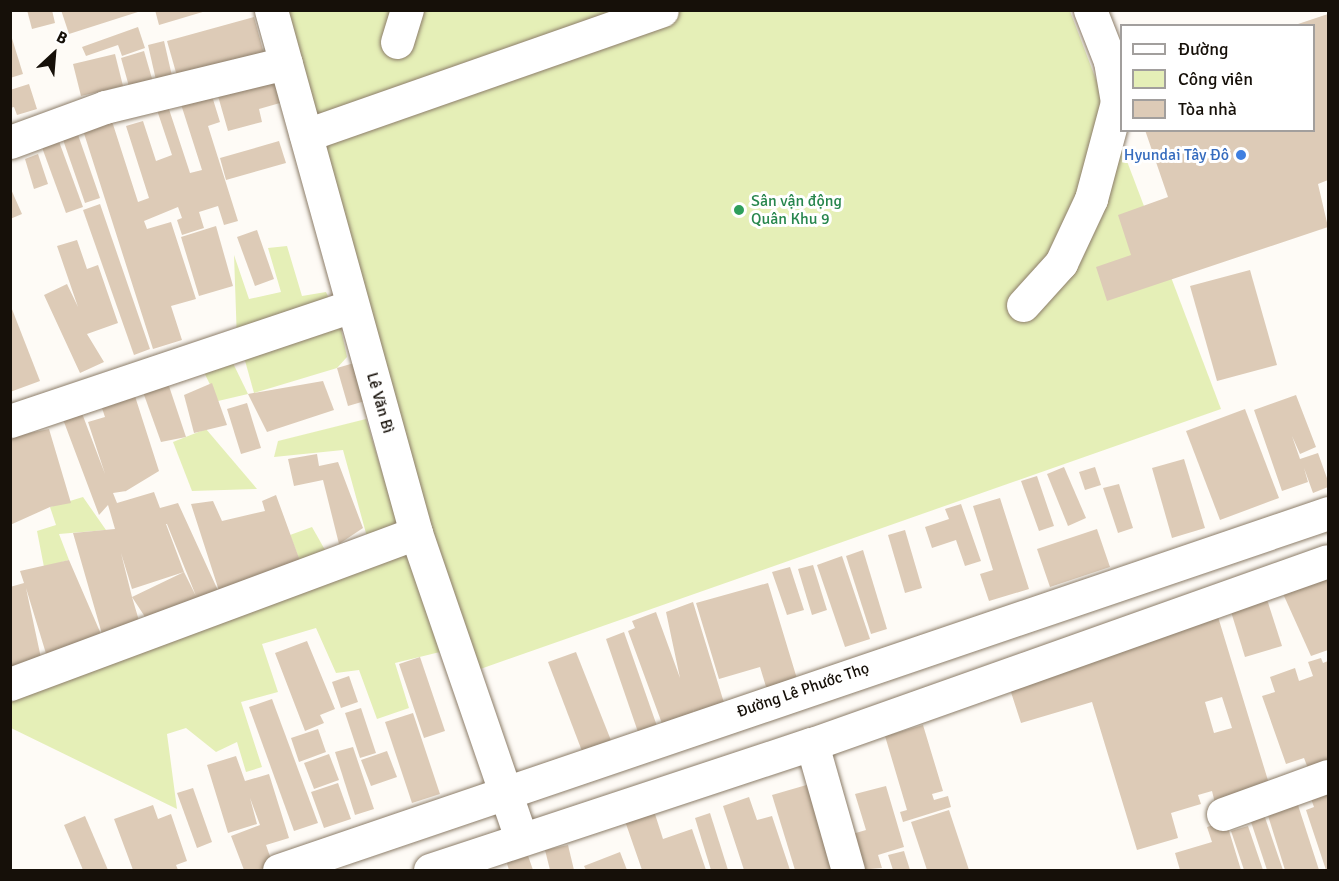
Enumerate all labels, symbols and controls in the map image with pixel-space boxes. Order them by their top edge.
north arrow [24,24,84,84]
legend [1120,24,1315,132]
text: B [53,27,71,49]
text: Đường [1178,38,1229,60]
text: Công viên [1178,68,1253,90]
text: Tòa nhà [1178,98,1237,120]
place label: Hyundai Tây Đô [1124,145,1229,165]
marker: Hyundai Tây Đô [1234,148,1248,162]
place label: Sân vận động Quân Khu 9 [751,191,842,229]
marker: Sân vận động Quân Khu 9 [732,203,746,217]
street label: Lê Văn Bì [362,370,398,436]
street label: Đường Lê Phước Thọ [734,658,872,722]

